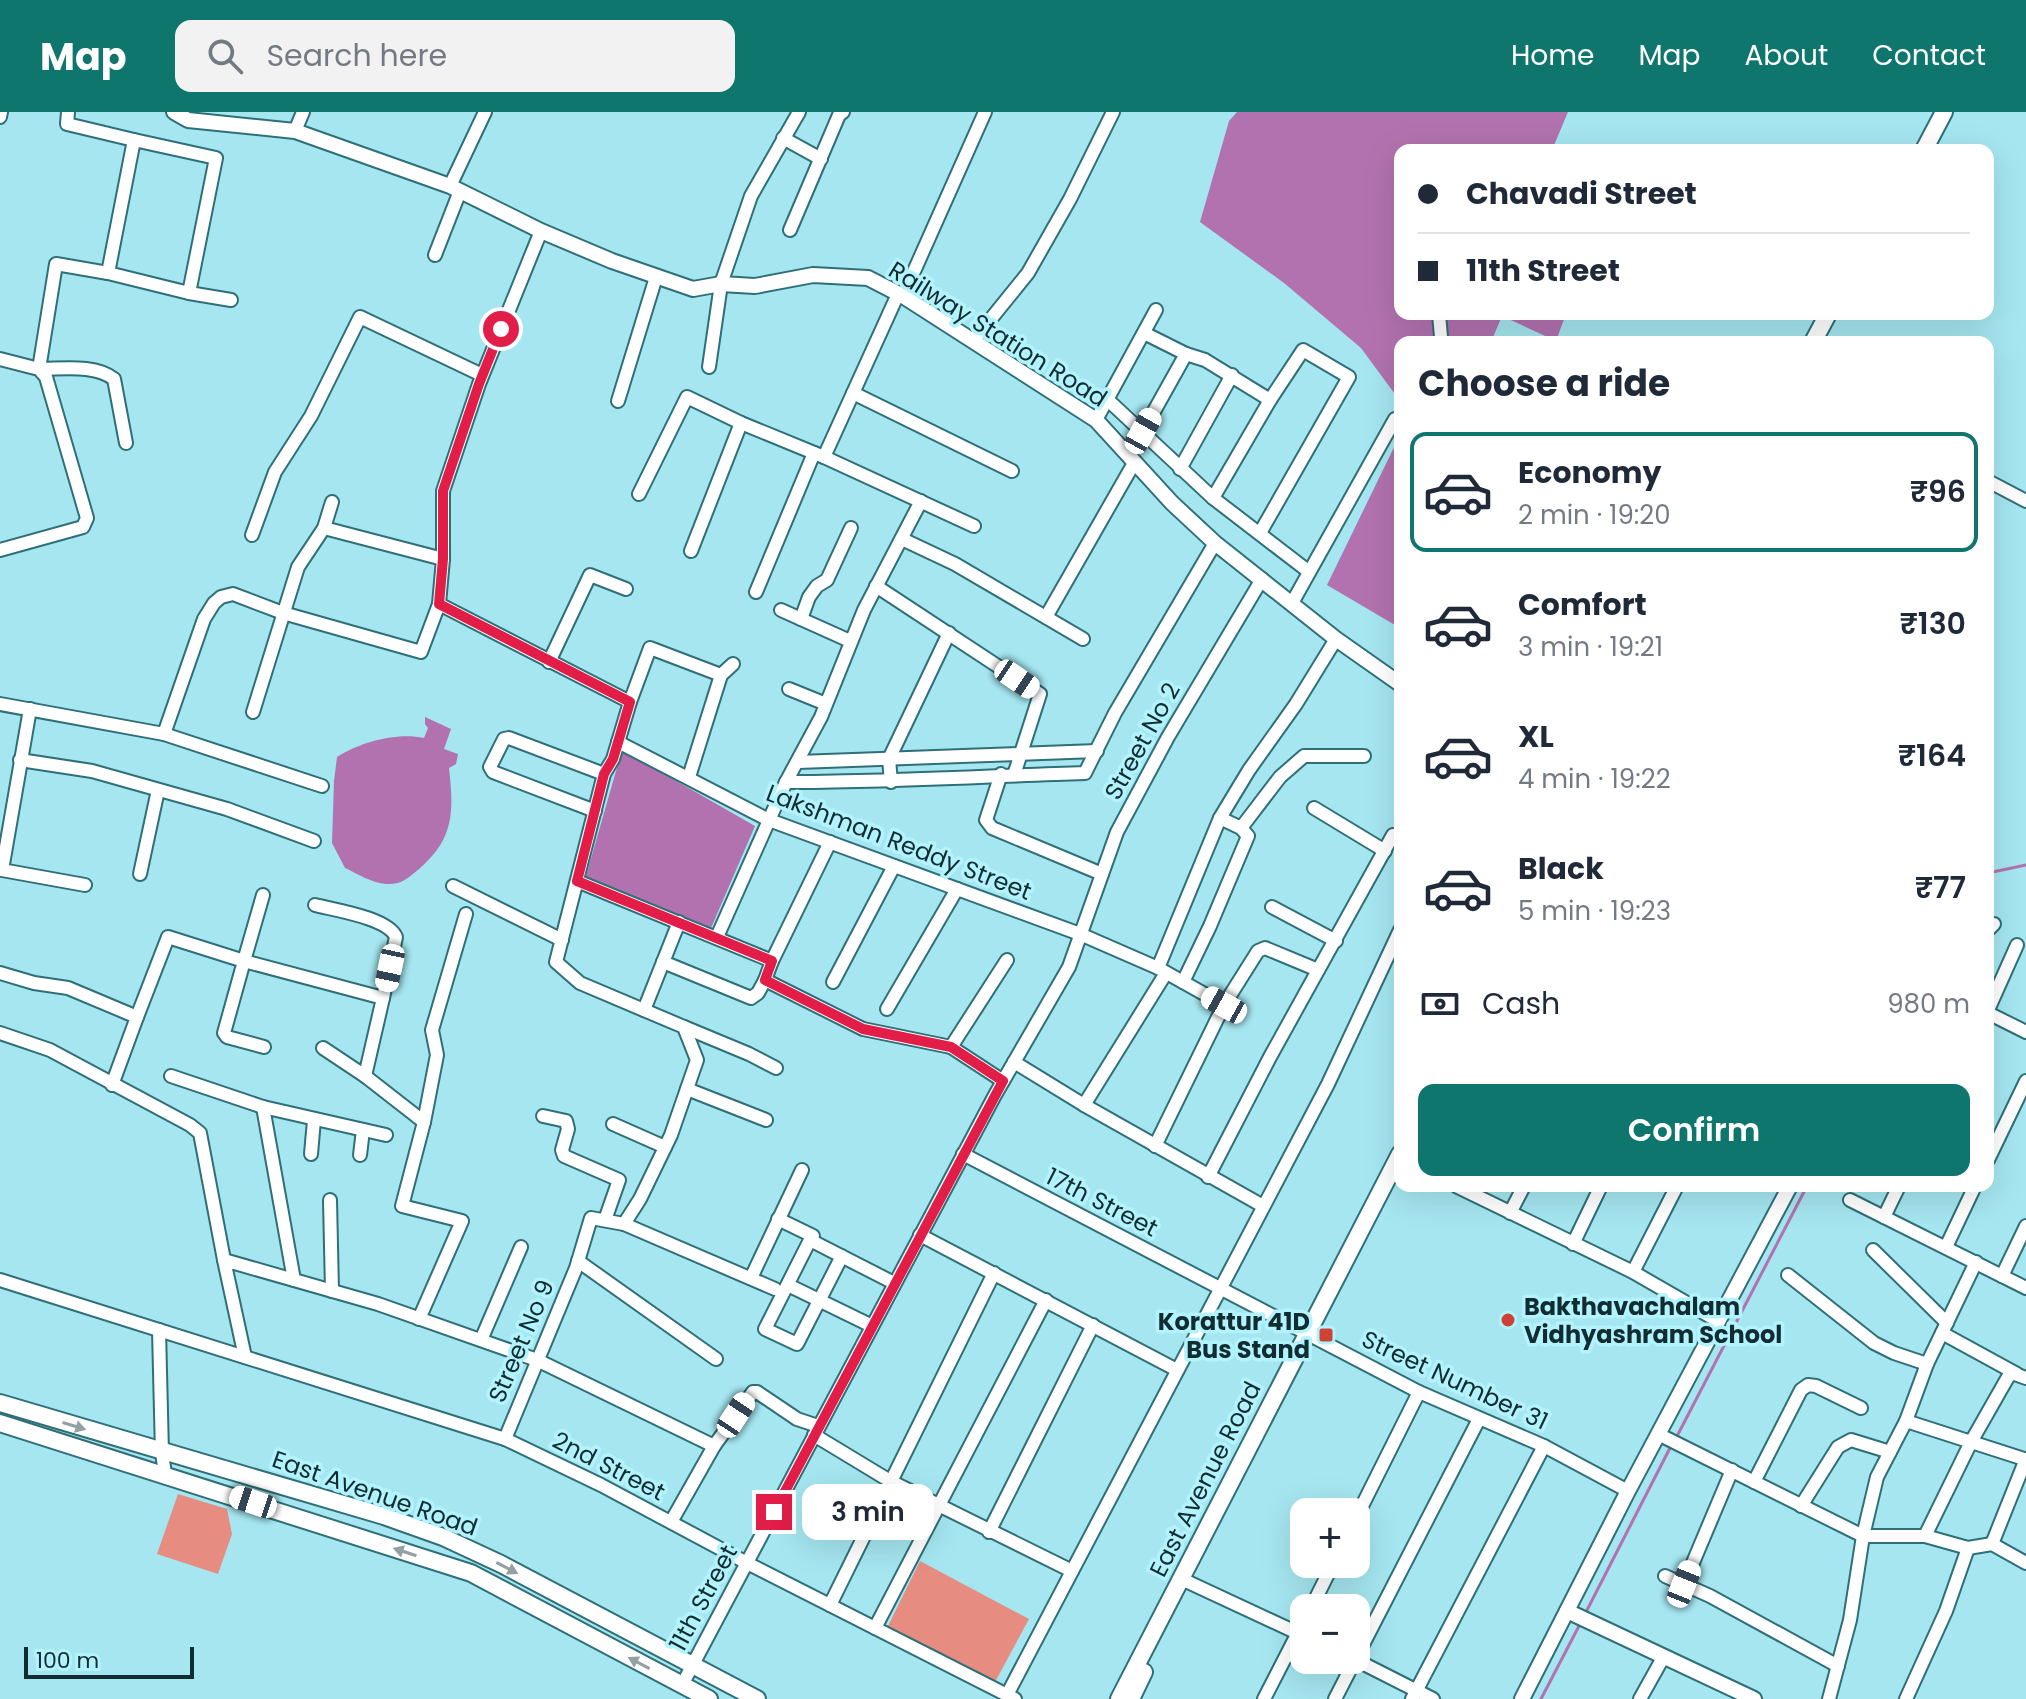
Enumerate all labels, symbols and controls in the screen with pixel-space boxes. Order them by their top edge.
search box [175,20,735,92]
text: Map [40,30,127,83]
icon: search [203,34,247,78]
text: Search here [267,34,447,77]
text: Home [1511,36,1594,75]
text: Map [1638,36,1700,75]
text: About [1744,36,1828,75]
text: Contact [1872,36,1986,75]
text: Chavadi Street [1466,172,1697,215]
text: 11th Street [1466,249,1620,292]
street label: Railway Station Road [883,253,1113,415]
route start [483,311,519,347]
text: Choose a ride [1418,358,1670,409]
car [1121,404,1165,458]
text: Economy [1518,451,1662,494]
icon: car [1422,456,1494,528]
text: ₹96 [1910,470,1966,513]
text: 2 min · 19:20 [1518,497,1671,533]
text: Comfort [1518,583,1647,626]
icon: car [1422,588,1494,660]
text: ₹130 [1899,602,1966,645]
text: 3 min · 19:21 [1518,629,1663,665]
car [990,656,1044,702]
street label: Street No 2 [1096,677,1188,805]
text: XL [1518,715,1554,758]
icon: car [1422,720,1494,792]
text: ₹164 [1898,734,1966,777]
text: 4 min · 19:22 [1518,761,1671,797]
street label: Lakshman Reddy Street [762,776,1036,908]
text: Black [1518,847,1604,890]
icon: car [1422,852,1494,924]
text: ₹77 [1915,866,1966,909]
text: 5 min · 19:23 [1518,893,1671,929]
car [373,942,407,994]
icon: cash [1418,982,1462,1026]
text: Cash [1482,982,1560,1025]
car [1197,983,1251,1027]
text: 980 m [1887,986,1970,1022]
button: Confirm [1418,1084,1970,1176]
street label: 17th Street [1040,1160,1164,1244]
street label: Street No 9 [480,1275,562,1407]
place label: Bakthavachalam Vidhyashram School [1524,1290,1782,1351]
place label: Korattur 41D Bus Stand [1158,1305,1310,1366]
marker: Bakthavachalam Vidhyashram School [1499,1311,1517,1329]
street label: Street Number 31 [1357,1322,1553,1438]
marker: Korattur 41D Bus Stand [1317,1326,1335,1344]
street label: East Avenue Road [1141,1376,1269,1582]
car [713,1388,759,1442]
one-way arrow [63,1420,87,1433]
street label: 2nd Street [547,1424,671,1508]
street label: East Avenue Road [268,1442,482,1544]
car [226,1483,280,1521]
callout: 3 min [802,1484,934,1540]
route end [756,1494,792,1530]
text: 3 min [831,1494,905,1530]
map controls [1290,1498,1370,1674]
button: + [1290,1498,1370,1578]
street label: 11th Street [661,1539,745,1657]
one-way arrow [393,1545,417,1557]
car [1664,1557,1704,1611]
one-way arrow [496,1560,518,1574]
button: − [1290,1594,1370,1674]
scale bar [24,1643,194,1679]
text: 100 m [36,1645,99,1676]
one-way arrow [628,1656,651,1669]

